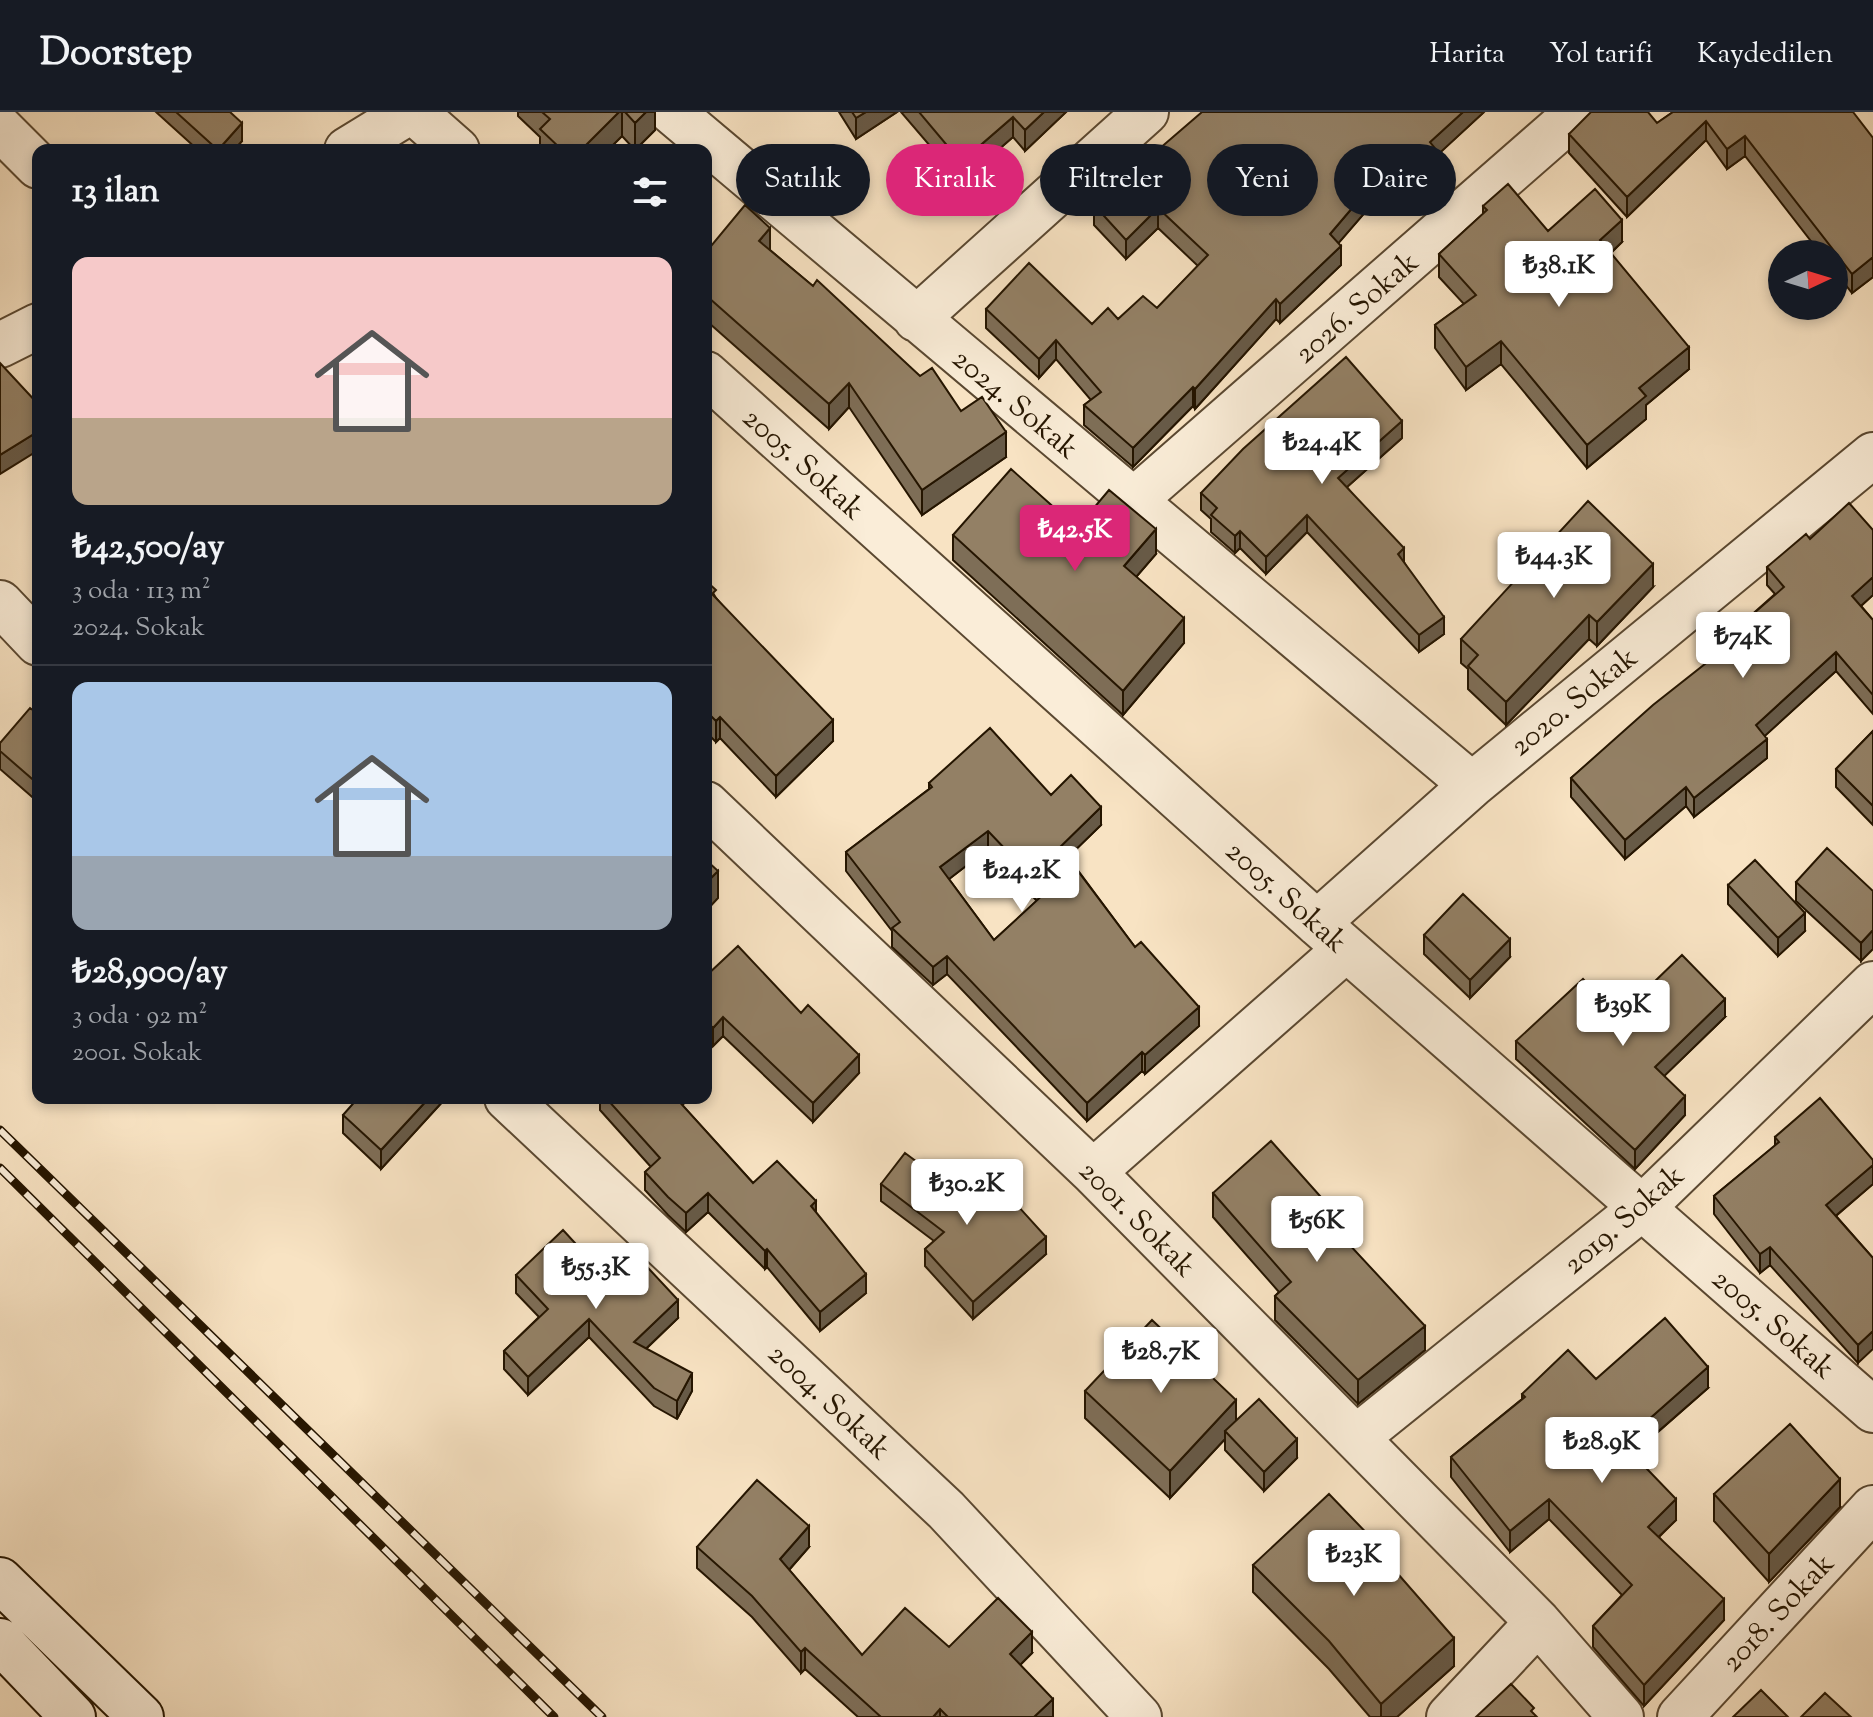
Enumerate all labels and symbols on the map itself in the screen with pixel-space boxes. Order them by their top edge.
north arrow [1768,240,1848,320]
pin: ₺38.1K [1494,241,1624,309]
street label: 2026. Sokak [1286,243,1429,375]
street label: 2024. Sokak [942,339,1087,471]
street label: 2005. Sokak [732,398,873,531]
pin: ₺24.4K [1257,418,1387,486]
pin: ₺42.5K [1010,505,1140,573]
pin: ₺44.3K [1489,532,1619,600]
pin: ₺74K [1696,612,1790,680]
street label: 2020. Sokak [1501,638,1648,768]
street label: 2005. Sokak [1215,831,1356,964]
pin: ₺24.2K [957,846,1087,914]
pin: ₺39K [1576,980,1670,1048]
street label: 2001. Sokak [1068,1151,1205,1288]
street label: 2019. Sokak [1554,1156,1695,1286]
pin: ₺30.2K [902,1159,1032,1227]
pin: ₺56K [1270,1196,1364,1264]
pin: ₺55.3K [531,1243,661,1311]
street label: 2005. Sokak [1701,1259,1843,1391]
pin: ₺28.7K [1096,1327,1226,1395]
street label: 2004. Sokak [757,1335,899,1471]
pin: ₺28.9K [1537,1417,1667,1485]
pin: ₺23K [1307,1530,1401,1598]
street label: 2018. Sokak [1712,1545,1845,1683]

